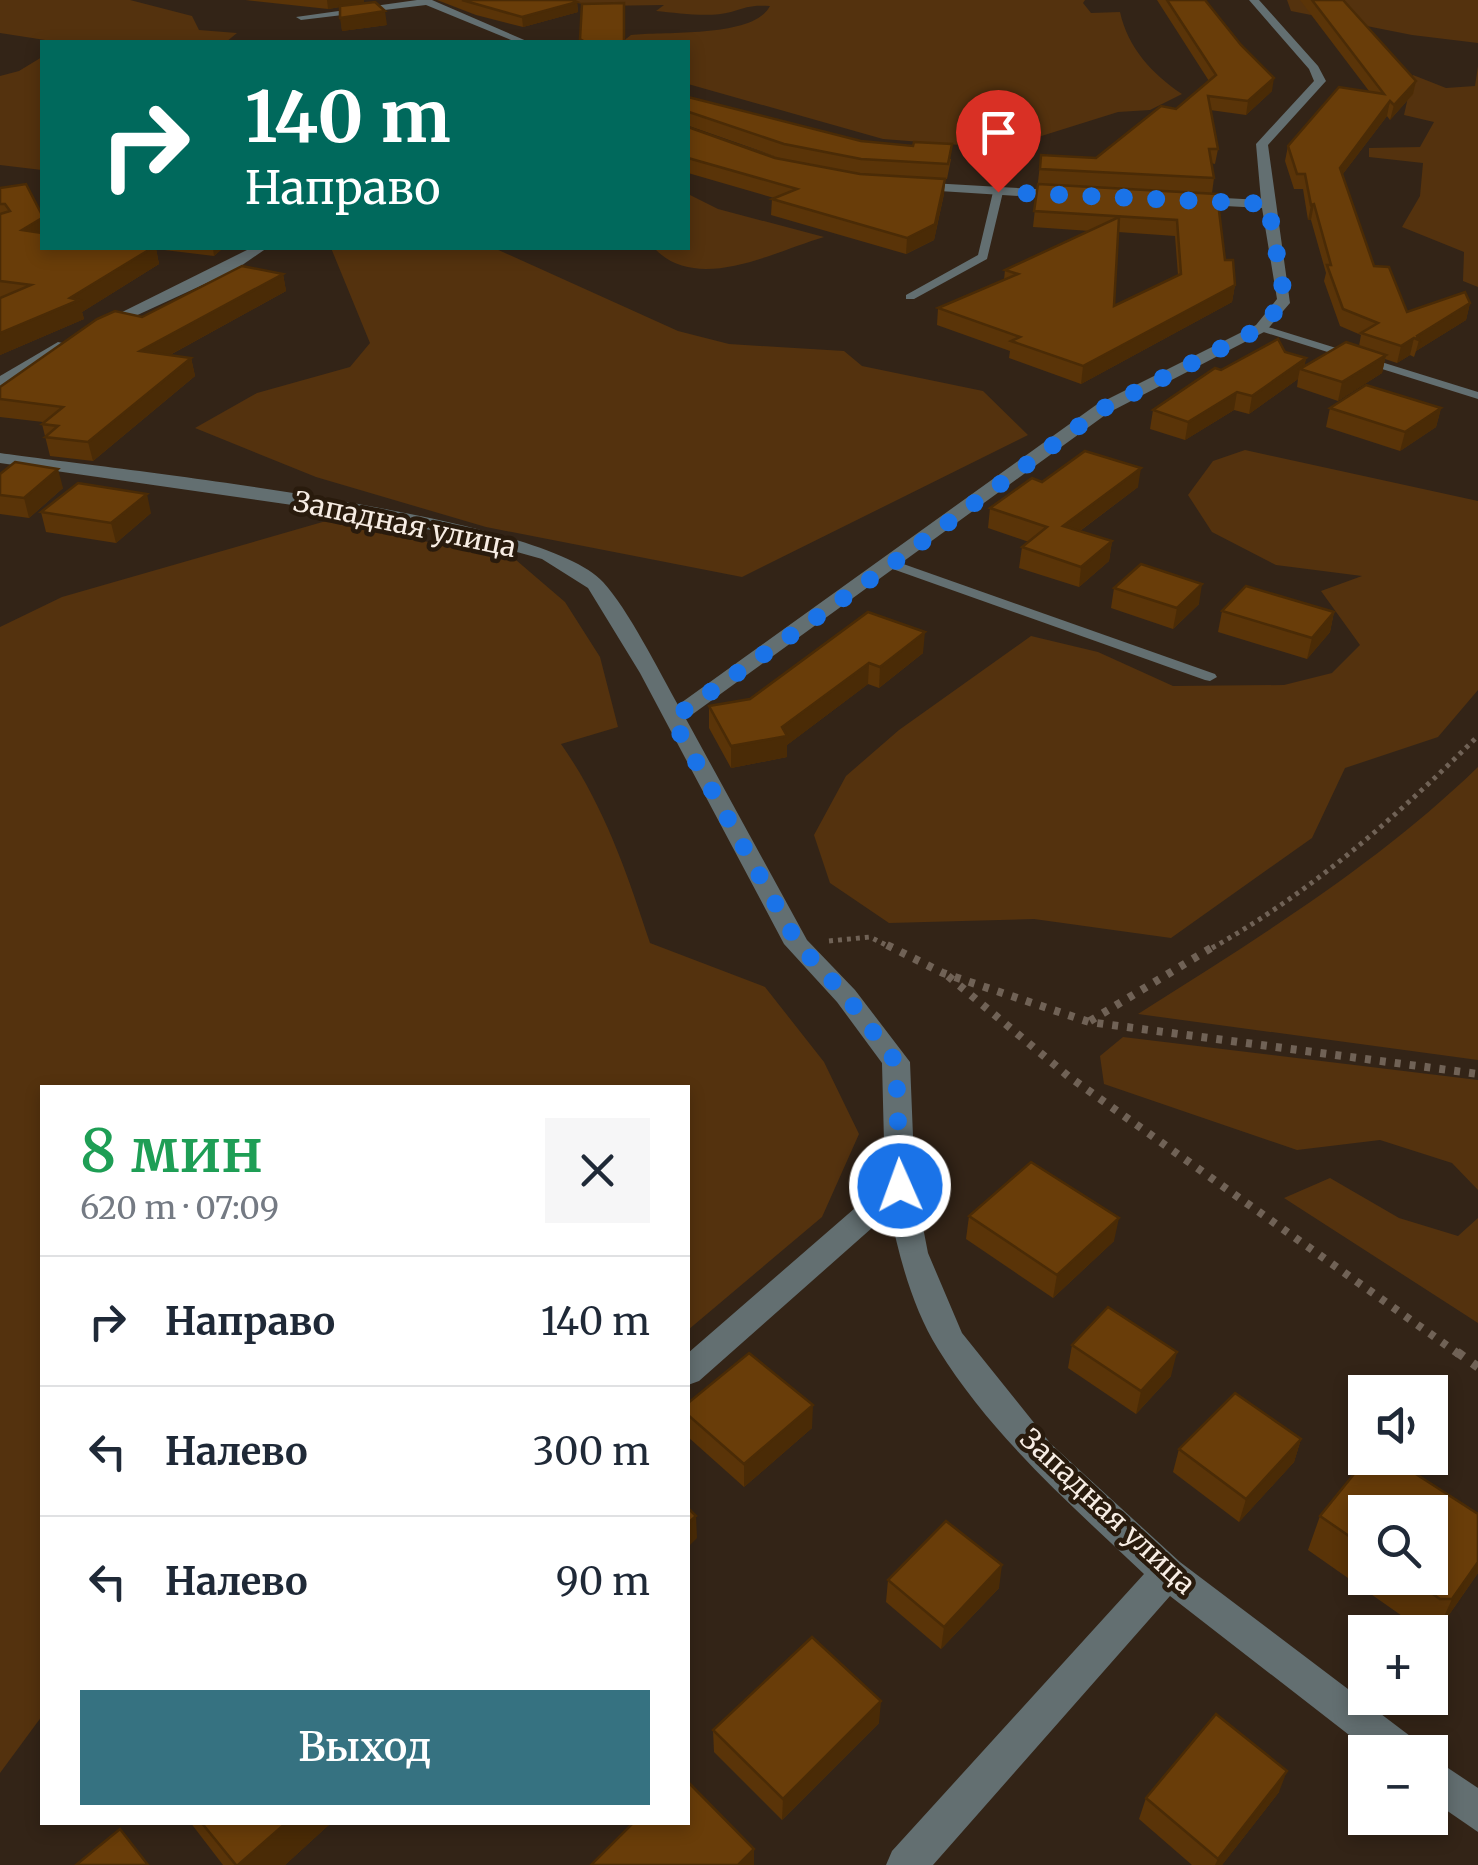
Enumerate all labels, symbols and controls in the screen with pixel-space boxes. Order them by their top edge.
text: 140 m [245,73,451,161]
icon: right [80,80,210,210]
pin [956,90,1041,193]
icon: arrive [971,105,1026,160]
text: Направо [245,160,441,216]
street label: Западная улица [290,483,520,565]
text: 8 мин [80,1113,263,1188]
button: close [545,1118,650,1223]
position arrow [848,1134,952,1238]
text: 620 m · 07:09 [80,1188,279,1228]
icon: right [80,1294,135,1349]
text: Направо [165,1298,335,1345]
text: 140 m [541,1298,650,1345]
map controls [1348,1375,1448,1835]
button: sound [1348,1375,1448,1475]
street label: Западная улица [1013,1421,1203,1601]
icon: left [80,1424,135,1479]
text: Налево [165,1428,308,1475]
text: 300 m [533,1428,650,1475]
button: search [1348,1495,1448,1595]
icon: left [80,1554,135,1609]
text: Налево [165,1558,308,1605]
text: 90 m [556,1558,650,1605]
button: + [1348,1615,1448,1715]
button: Выход [80,1690,650,1805]
button: − [1348,1735,1448,1835]

